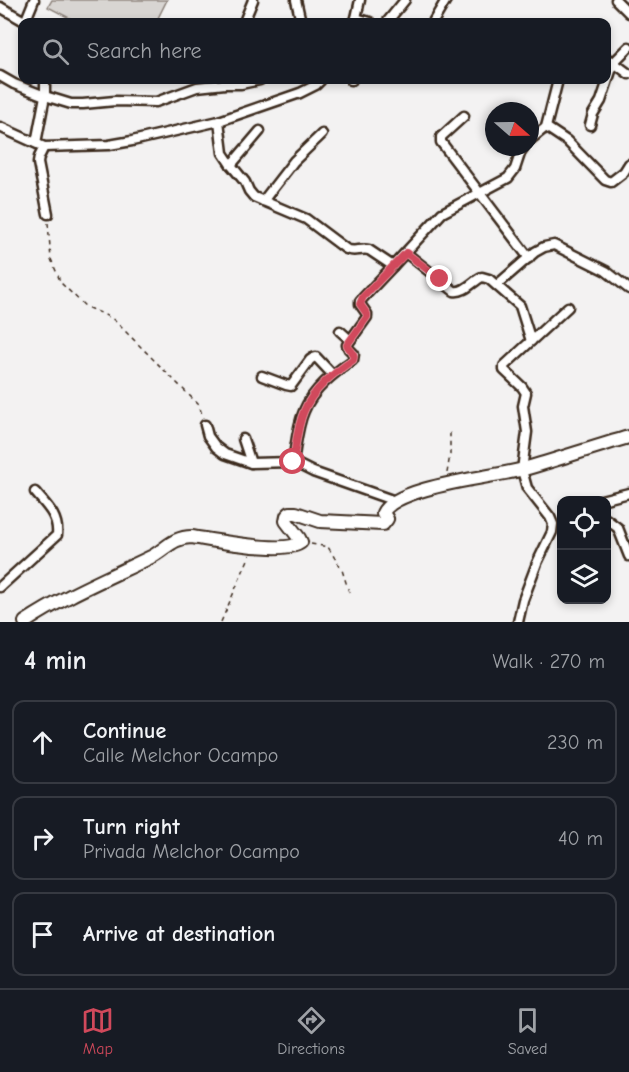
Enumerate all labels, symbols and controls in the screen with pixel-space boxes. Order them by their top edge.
search box [18,18,611,84]
icon: search [39,35,72,68]
text: Search here [87,38,202,64]
north arrow [485,102,539,156]
route end [426,265,452,291]
route start [279,448,305,474]
map controls [557,496,611,604]
button: locate [557,496,611,550]
button: layers [557,550,611,604]
text: 4 min [24,646,87,676]
text: Walk · 270 m [492,650,605,673]
text: Continue [83,718,166,744]
icon: ahead [26,726,59,759]
text: 230 m [547,731,603,754]
text: Calle Melchor Ocampo [83,744,278,767]
text: Turn right [83,814,180,840]
icon: right [26,822,59,855]
text: 40 m [558,827,603,850]
text: Privada Melchor Ocampo [83,840,300,863]
icon: arrive [26,918,59,951]
text: Arrive at destination [83,921,275,947]
tab: Map [81,1004,114,1058]
tab: Directions [277,1004,345,1058]
tab: Saved [508,1004,548,1058]

